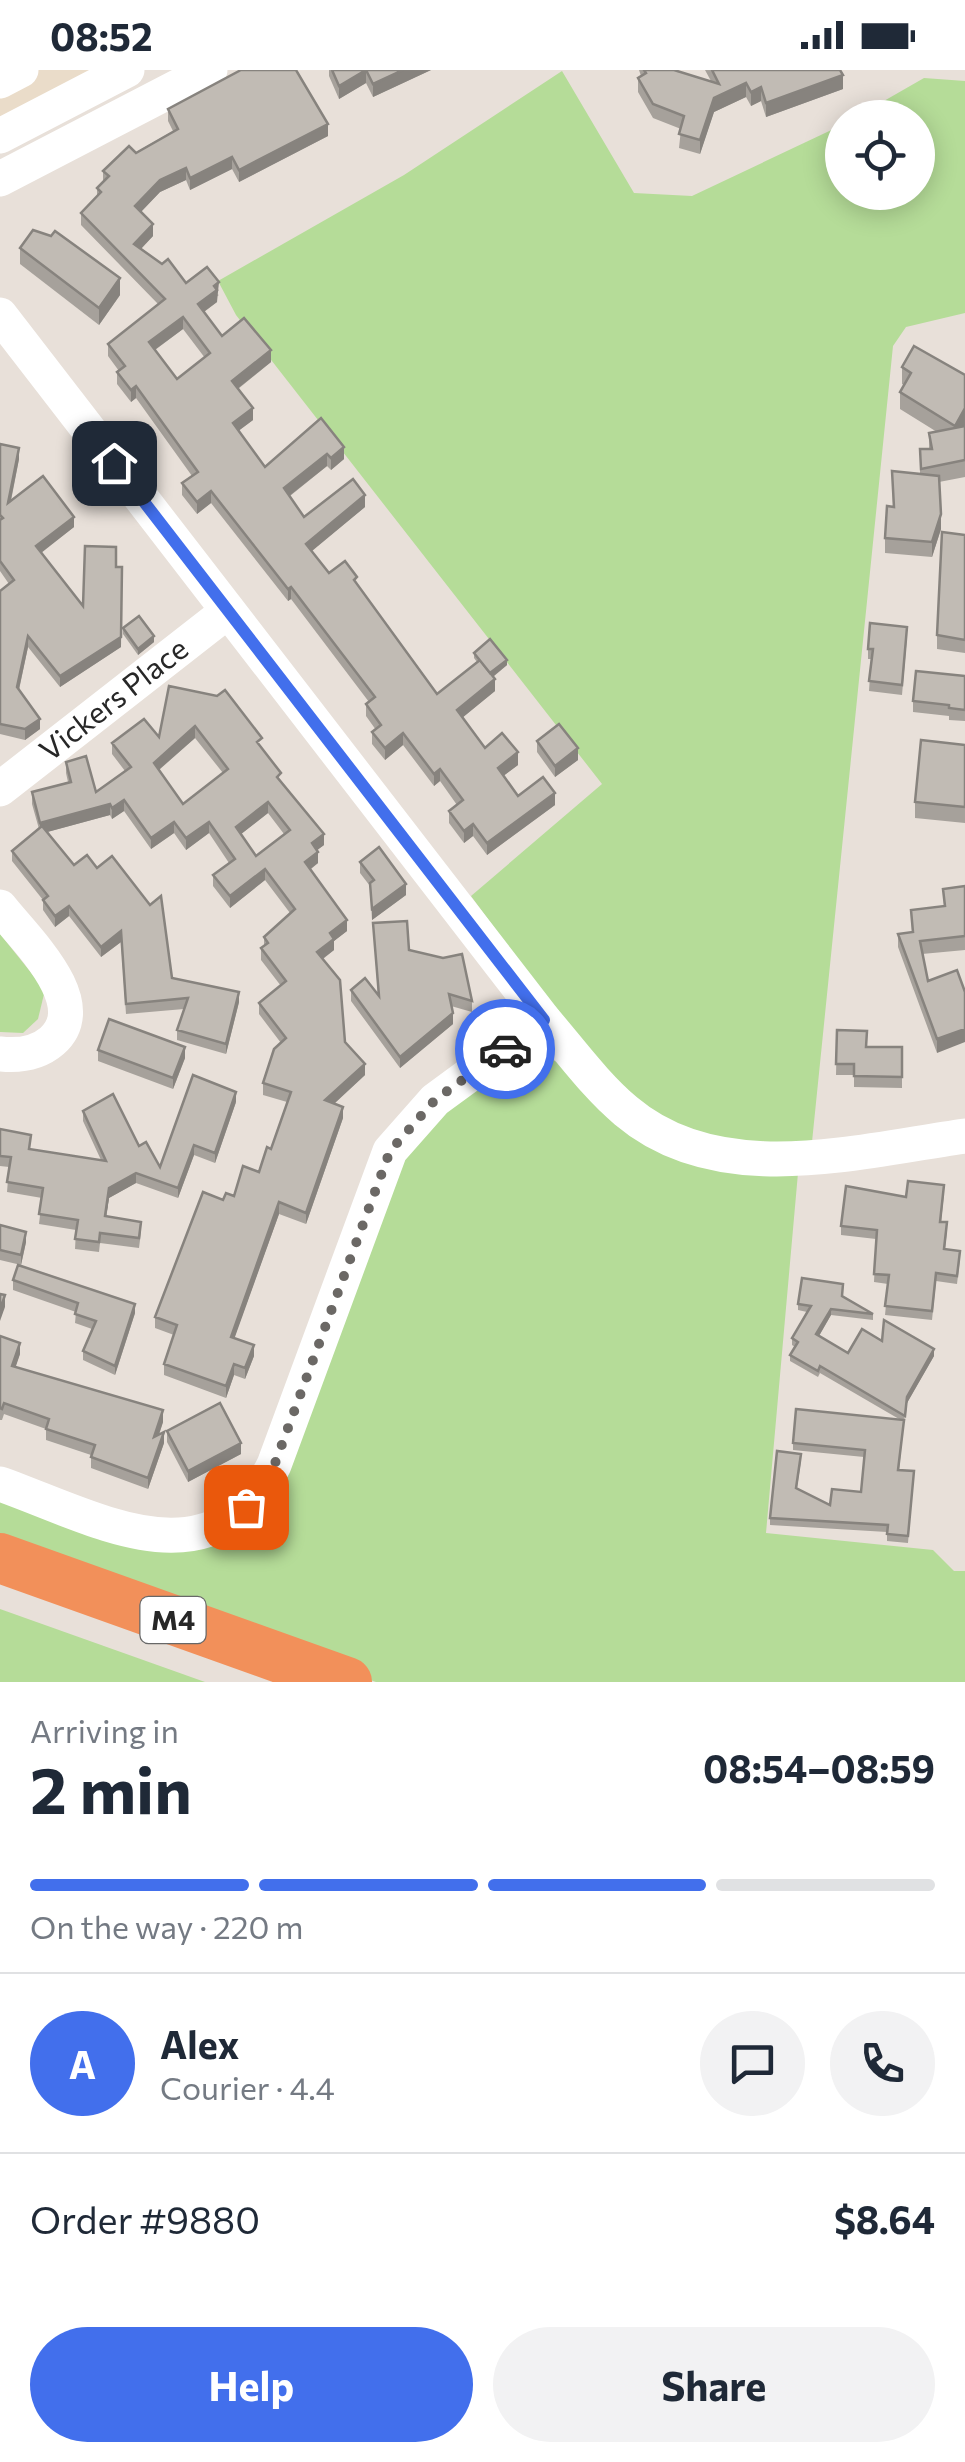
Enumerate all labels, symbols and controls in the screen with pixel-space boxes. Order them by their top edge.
text: 08:52 [50,12,153,59]
map controls [825,100,935,210]
button: locate [825,100,935,210]
pin [72,421,157,506]
icon: home [87,436,142,491]
street label: Vickers Place [31,629,194,767]
courier [455,999,555,1099]
icon: car [478,1022,533,1077]
pin [204,1465,289,1550]
icon: bag [219,1480,274,1535]
road number: M4 [140,1597,206,1643]
text: Arriving in [30,1710,179,1750]
text: 08:54–08:59 [703,1744,935,1791]
text: 2 min [30,1748,192,1827]
text: On the way · 220 m [30,1906,303,1946]
button: chat [700,2011,805,2116]
button: phone [830,2011,935,2116]
text: Alex [160,2020,239,2067]
text: A [69,2040,96,2087]
text: Courier · 4.4 [160,2067,335,2107]
text: Order #9880 [30,2195,260,2242]
text: $8.64 [834,2195,935,2242]
button: Help [30,2327,473,2442]
button: Share [493,2327,935,2442]

